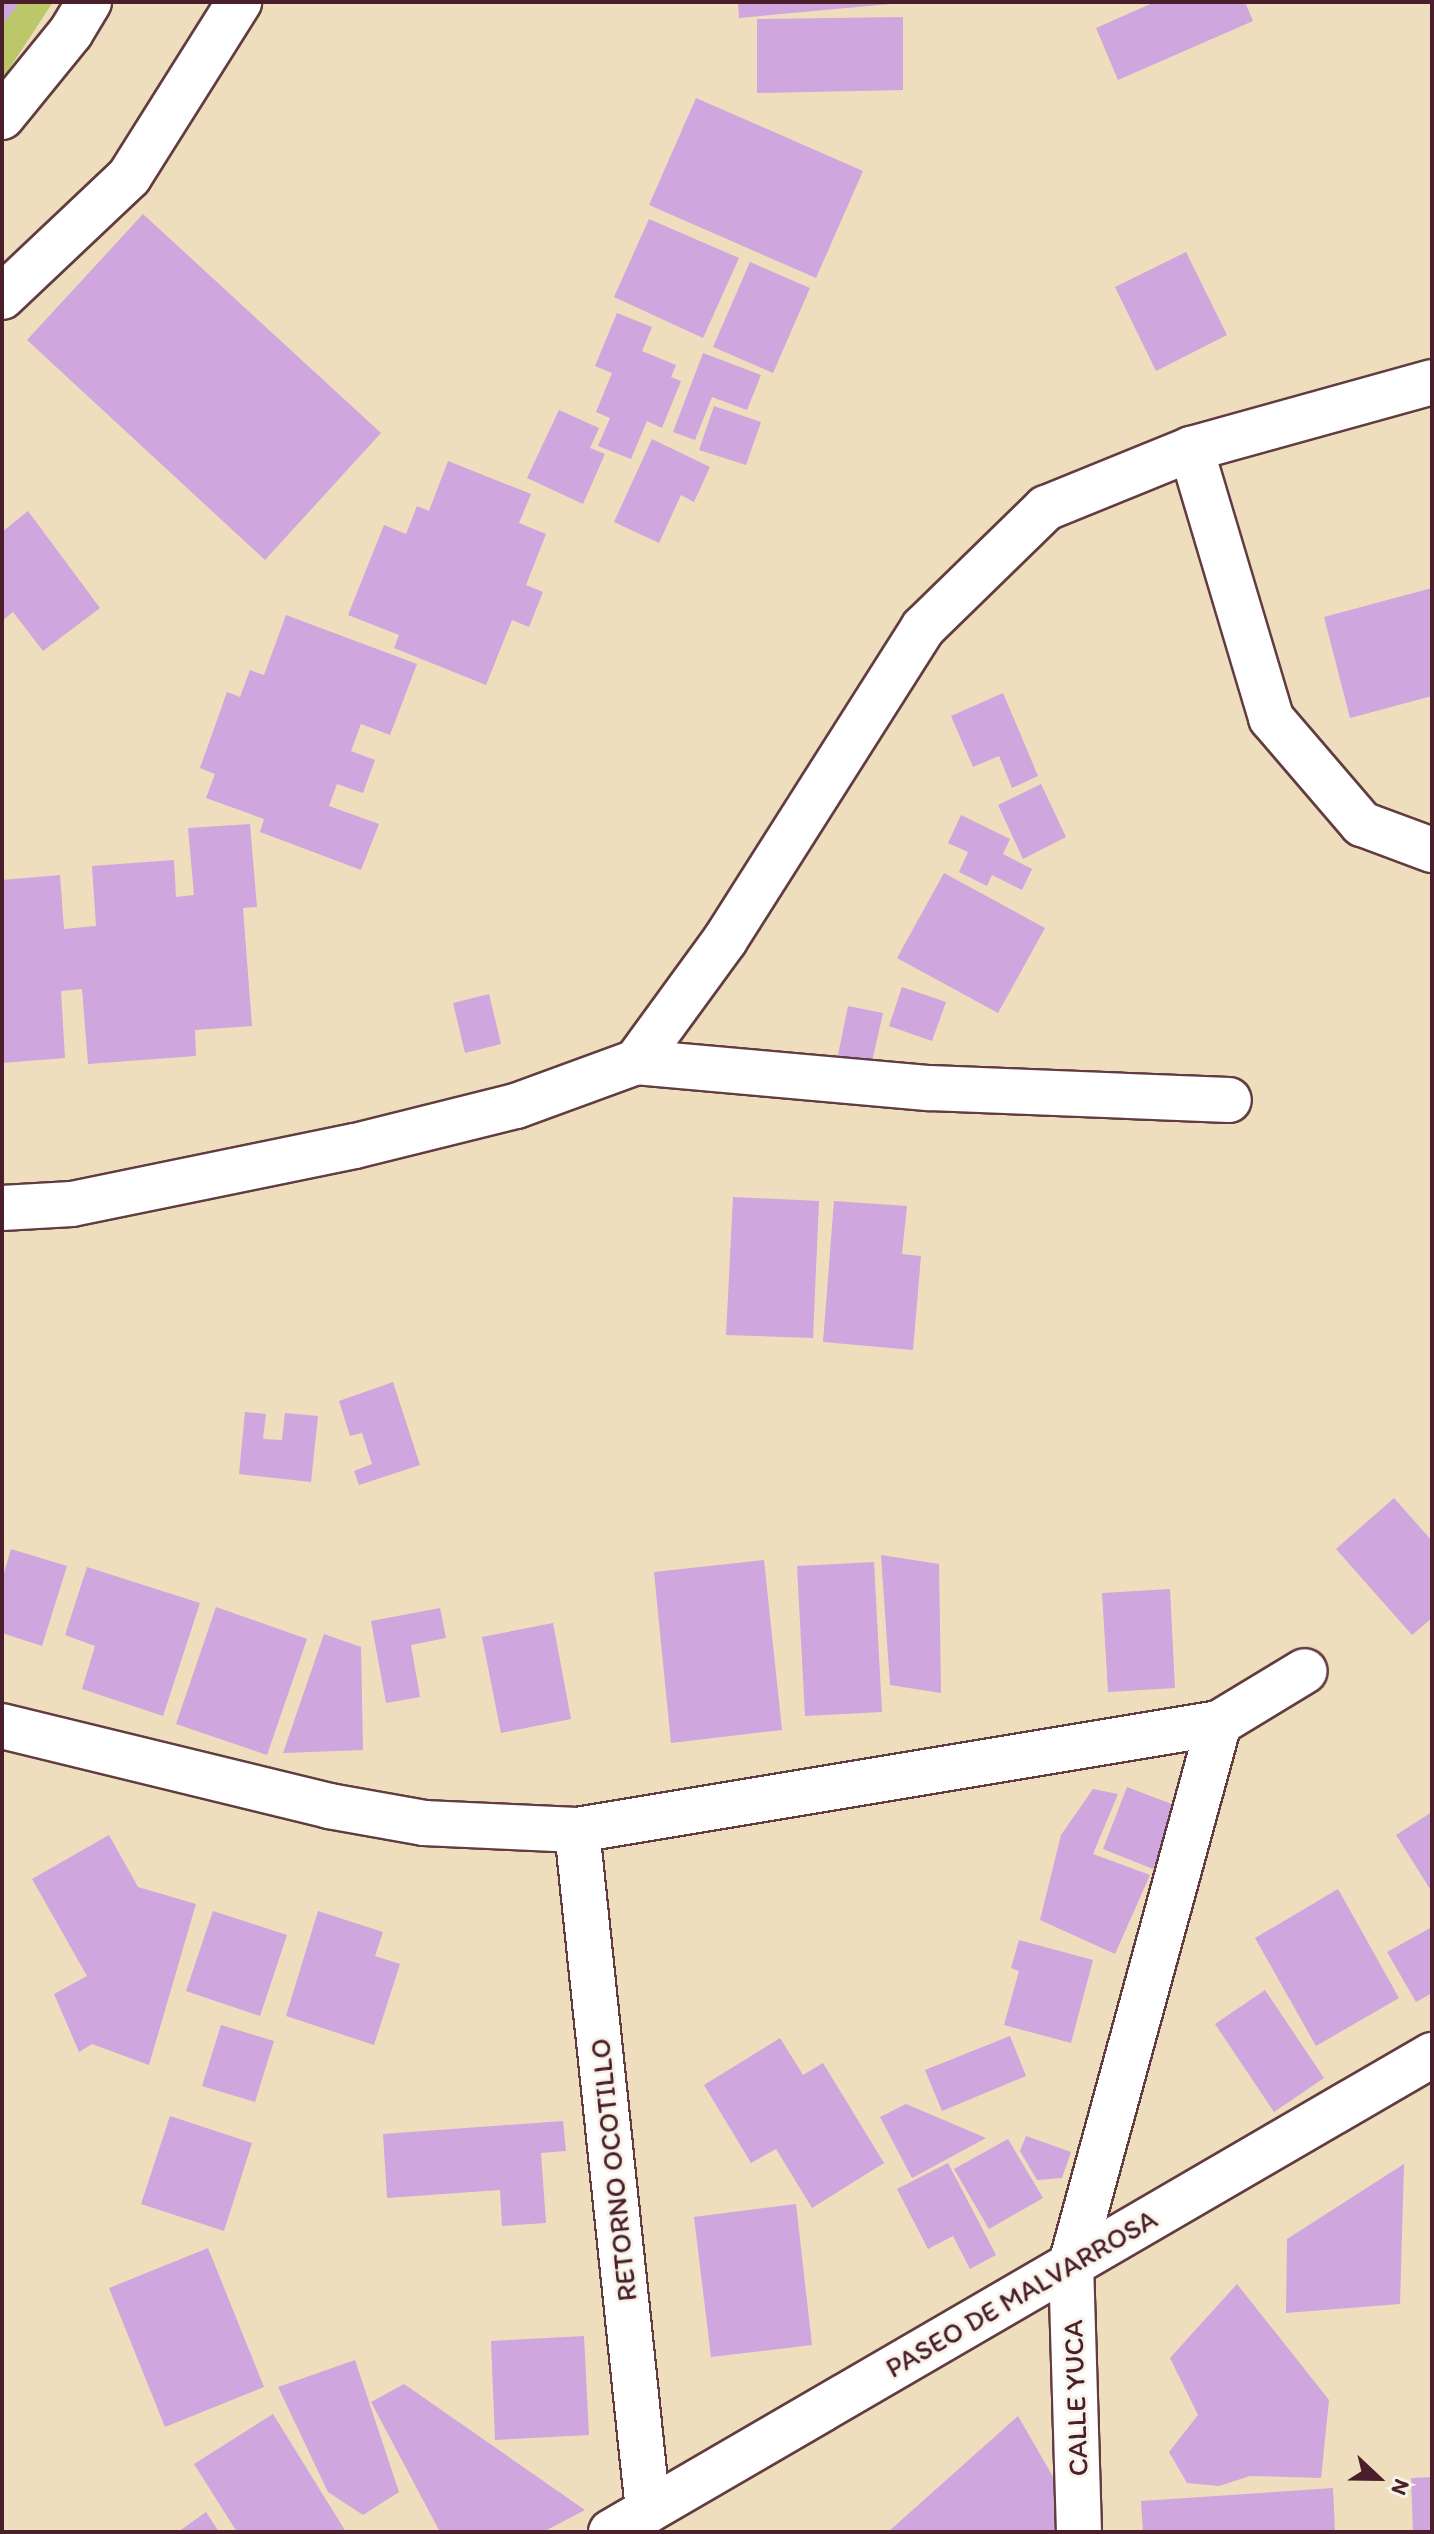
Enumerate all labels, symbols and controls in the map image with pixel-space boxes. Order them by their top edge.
street label: RETORNO OCOTILLO [583,2037,643,2303]
street label: PASEO DE MALVARROSA [879,2201,1163,2385]
street label: CALLE YUCA [1055,2319,1095,2477]
north arrow [1338,2438,1418,2518]
text: N [1385,2475,1416,2499]

